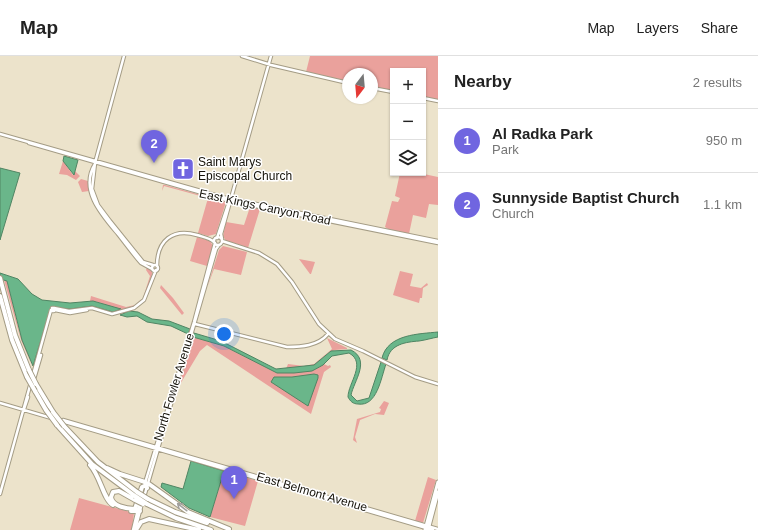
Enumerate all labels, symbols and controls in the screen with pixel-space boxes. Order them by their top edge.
text: Map [20,17,58,38]
text: Map [587,20,615,36]
text: Layers [637,20,679,36]
text: Share [701,20,738,36]
north arrow [342,68,378,104]
map controls [390,68,426,176]
button: + [390,68,426,104]
text: Nearby [454,72,512,91]
text: 2 results [693,75,742,90]
button: − [390,104,426,140]
text: Al Radka Park [492,125,593,142]
pin: 2 [141,130,167,163]
text: 1 [463,133,471,148]
text: 950 m [706,133,742,148]
button: layers [390,140,426,176]
text: Park [492,142,519,157]
place label: Saint Marys Episcopal Church [198,155,292,183]
church icon: Saint Marys Episcopal Church [170,156,196,182]
street label: East Kings Canyon Road [198,186,332,228]
text: Sunnyside Baptist Church [492,189,680,206]
text: 2 [463,197,471,212]
text: 1.1 km [703,197,742,212]
text: Church [492,206,534,221]
your location [214,324,234,344]
street label: North Fowler Avenue [151,331,197,443]
pin: 1 [221,466,247,499]
street label: East Belmont Avenue [255,469,369,515]
one-way arrow [176,503,187,511]

